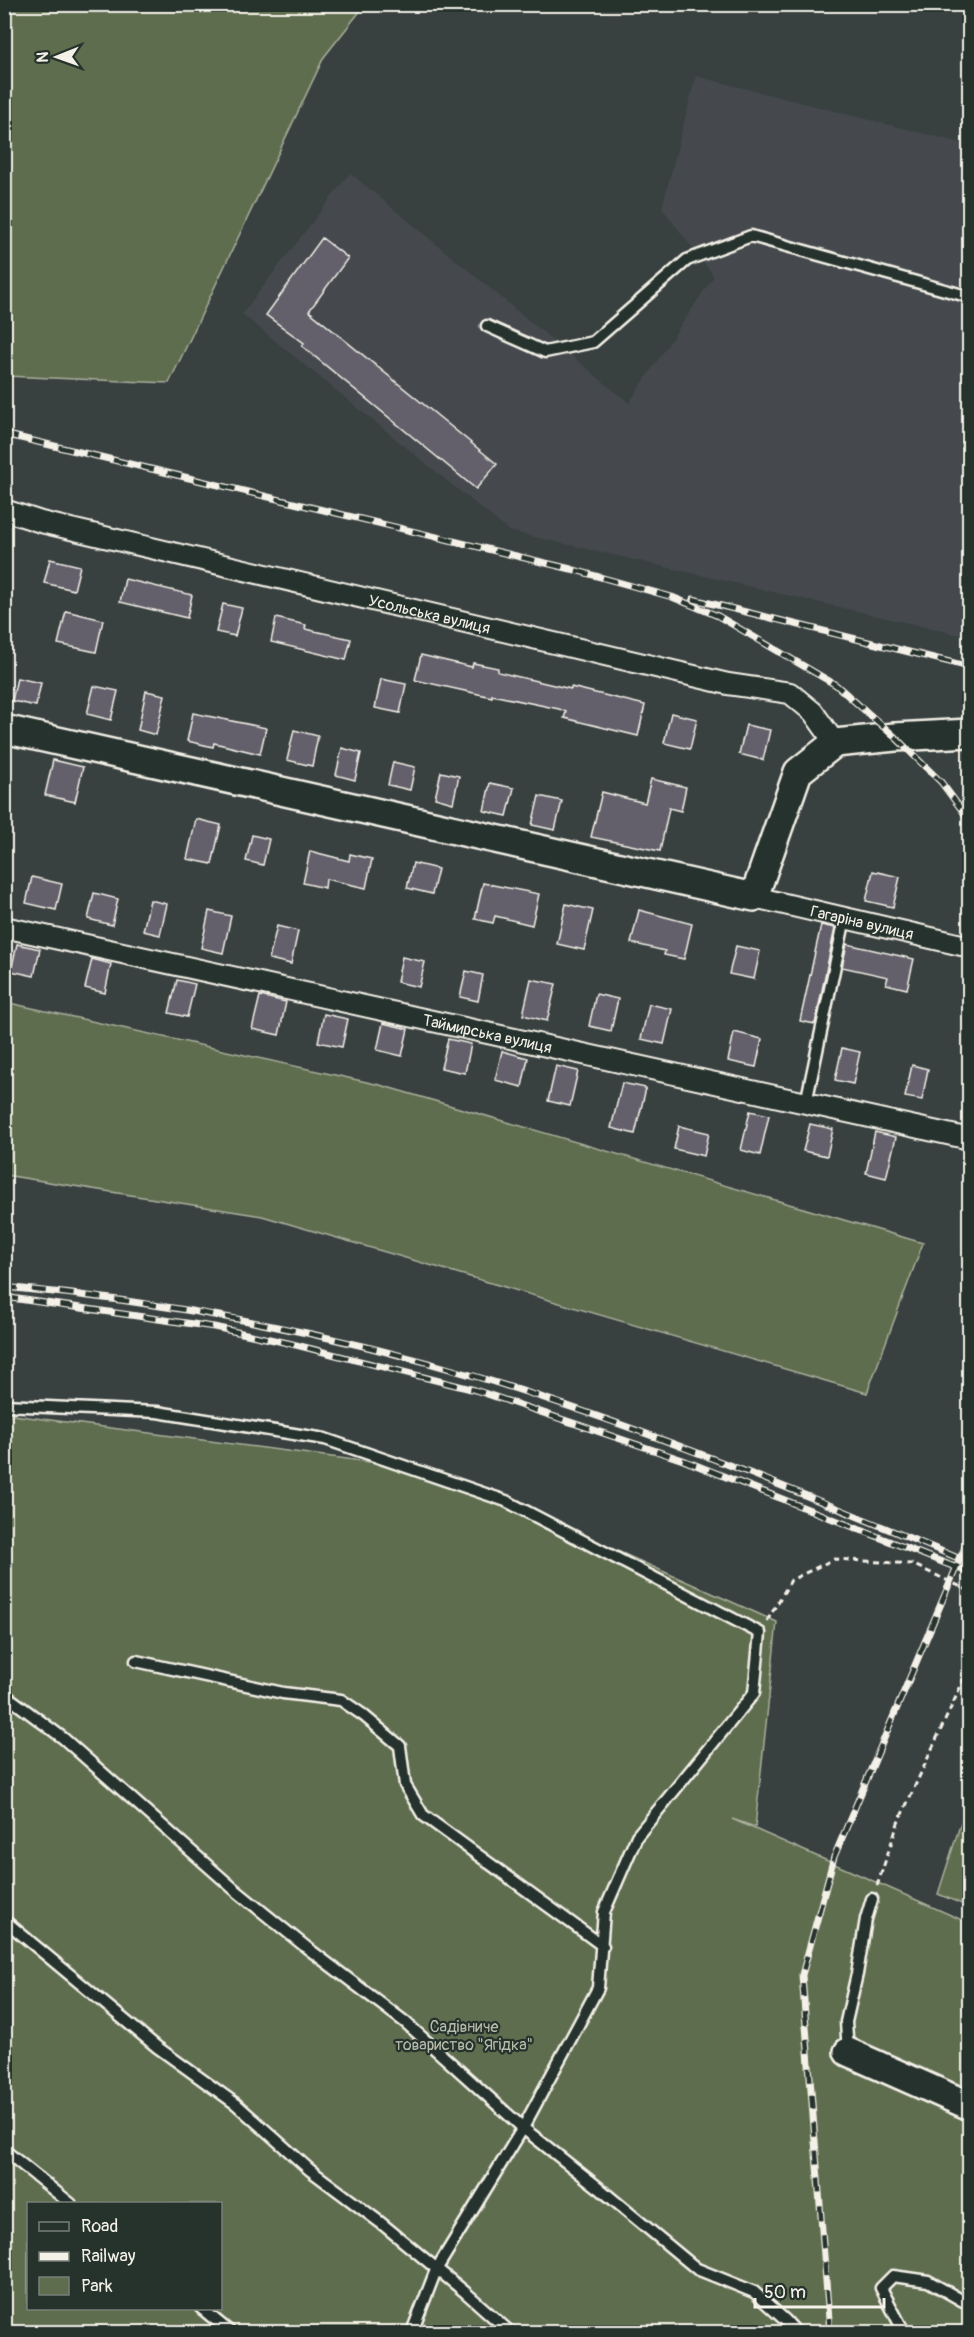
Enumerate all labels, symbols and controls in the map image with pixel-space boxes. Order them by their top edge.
north arrow [27,27,87,87]
text: N [33,51,53,63]
street label: Усольська вулиця [366,591,492,639]
street label: Гагаріна вулиця [808,901,915,945]
street label: Таймирська вулиця [421,1010,554,1058]
park label: Садівниче товариство "Ягідка" [395,2017,533,2055]
legend [27,2202,222,2310]
text: Road [81,2215,118,2238]
text: Railway [81,2245,136,2268]
scale bar [755,2271,884,2309]
text: Park [81,2275,113,2298]
text: 50 m [764,2281,806,2304]

